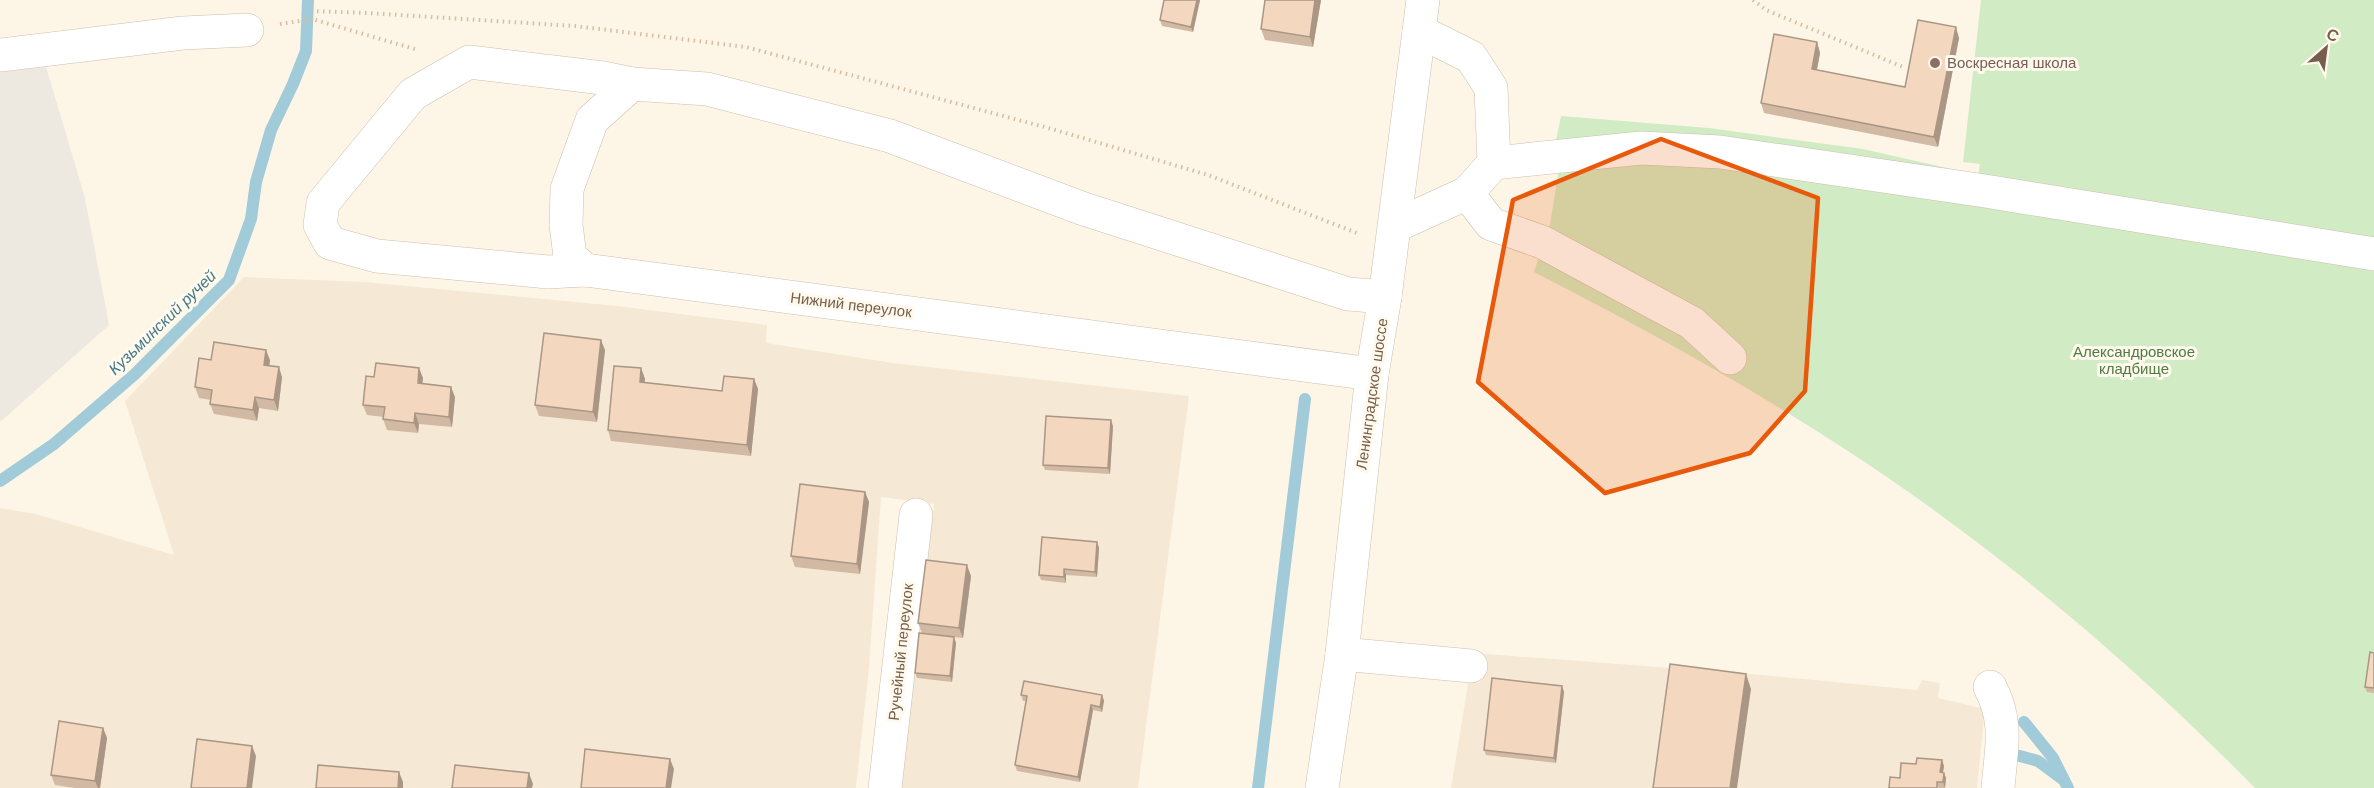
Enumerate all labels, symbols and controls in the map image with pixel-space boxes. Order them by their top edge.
north arrow [2296,18,2356,78]
text: С [2324,25,2342,46]
place label: Воскресная школа [1947,54,2077,71]
marker: Воскресная школа [1928,56,1942,70]
water label: Кузьминский ручей [105,267,219,378]
street label: Нижний переулок [789,289,913,320]
street label: Ленинградское шоссе [1352,317,1391,471]
park label: Александровское кладбище [2073,343,2195,377]
street label: Ручейный переулок [885,582,916,721]

